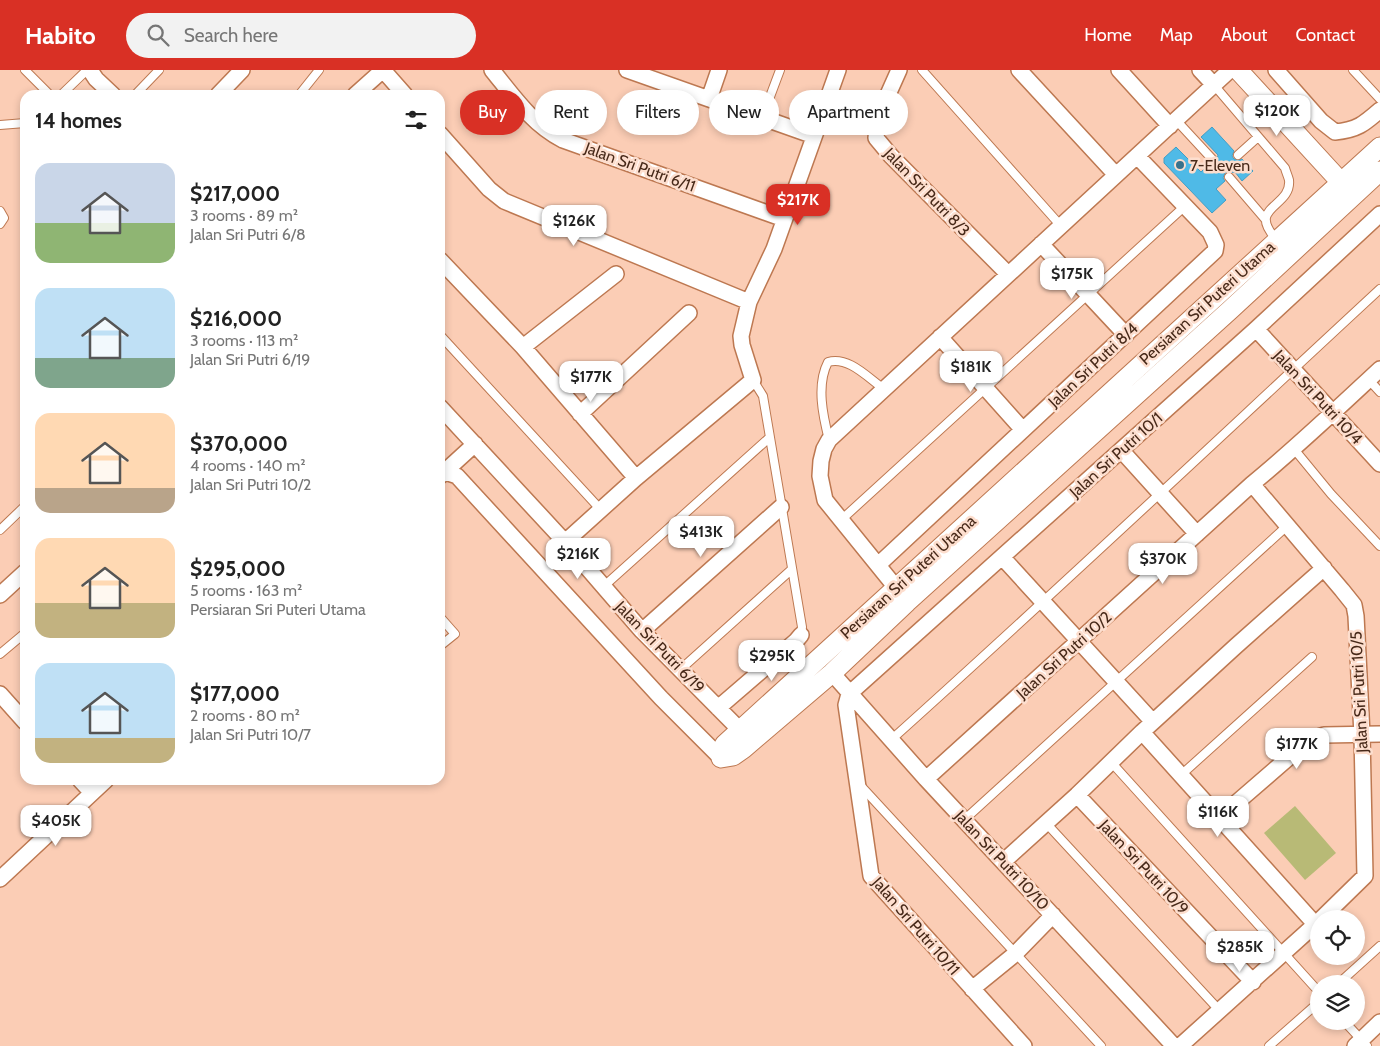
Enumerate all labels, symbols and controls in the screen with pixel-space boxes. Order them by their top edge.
search box [126,13,476,58]
text: Habito [25,21,96,50]
icon: search [144,21,172,49]
text: Search here [184,24,278,47]
text: Home [1084,24,1132,46]
text: Map [1160,24,1193,46]
text: About [1221,24,1267,46]
text: Contact [1295,24,1355,46]
chip: Buy [460,90,525,135]
chip: Rent [535,90,607,135]
chip: Filters [617,90,699,135]
chip: New [709,90,779,135]
chip: Apartment [789,90,908,135]
pin: $120K [1242,94,1312,137]
text: $120K [1255,101,1299,120]
icon: filters [402,106,430,134]
text: 14 homes [35,108,122,133]
street label: Jalan Sri Putri 6/11 [581,138,698,196]
street label: Jalan Sri Putri 8/3 [879,143,974,240]
place label: 7-Eleven [1190,156,1250,175]
marker: 7-Eleven [1174,159,1186,171]
text: $217,000 [190,181,280,206]
icon: home [75,183,135,243]
pin: $217K [763,184,833,226]
text: $217K [777,190,819,209]
pin: $126K [539,204,609,247]
text: 3 rooms · 89 m² [190,206,298,225]
text: $126K [553,211,595,230]
text: Jalan Sri Putri 6/8 [190,225,306,244]
street label: Persiaran Sri Puteri Utama [1135,237,1279,369]
pin: $175K [1037,258,1107,300]
text: $175K [1051,264,1093,283]
text: $216,000 [190,306,282,331]
icon: home [75,308,135,368]
street label: Jalan Sri Putri 8/4 [1044,319,1142,412]
text: 3 rooms · 113 m² [190,331,298,350]
street label: Jalan Sri Putri 10/4 [1269,345,1366,448]
text: Jalan Sri Putri 6/19 [190,350,310,369]
pin: $181K [936,350,1006,393]
text: $181K [951,357,991,376]
pin: $177K [556,360,626,403]
text: $177K [570,367,612,386]
street label: Jalan Sri Putri 10/1 [1065,408,1166,502]
text: $370,000 [190,431,288,456]
icon: home [75,433,135,493]
text: 4 rooms · 140 m² [190,456,306,475]
text: Jalan Sri Putri 10/2 [190,475,312,494]
street label: Persiaran Sri Puteri Utama [836,511,980,643]
pin: $413K [666,516,736,558]
text: $413K [679,522,723,541]
pin: $216K [543,538,613,580]
pin: $370K [1128,542,1198,585]
text: $216K [557,544,599,563]
text: $370K [1139,549,1187,568]
text: $295,000 [190,556,286,581]
icon: home [75,558,135,618]
text: 5 rooms · 163 m² [190,581,302,600]
street label: Jalan Sri Putri 6/19 [611,596,709,697]
text: Persiaran Sri Puteri Utama [190,600,366,619]
street label: Jalan Sri Putri 10/2 [1012,607,1116,703]
street label: Jalan Sri Putri 10/5 [1346,631,1372,754]
pin: $295K [737,640,807,682]
text: $295K [749,646,795,665]
text: $177,000 [190,681,280,706]
icon: home [75,683,135,743]
text: 2 rooms · 80 m² [190,706,300,725]
text: Jalan Sri Putri 10/7 [190,725,311,744]
pin: $177K [1262,728,1332,770]
text: $177K [1276,734,1318,753]
pin: $116K [1183,796,1253,838]
text: $116K [1198,802,1238,821]
pin: $405K [21,804,91,847]
street label: Jalan Sri Putri 10/10 [950,805,1053,914]
text: $405K [31,811,81,830]
street label: Jalan Sri Putri 10/9 [1095,815,1193,918]
street label: Jalan Sri Putri 10/11 [868,872,964,979]
map controls [1310,910,1365,1030]
button: locate [1310,910,1365,965]
pin: $285K [1205,930,1275,973]
text: $285K [1217,937,1263,956]
button: layers [1310,975,1365,1030]

